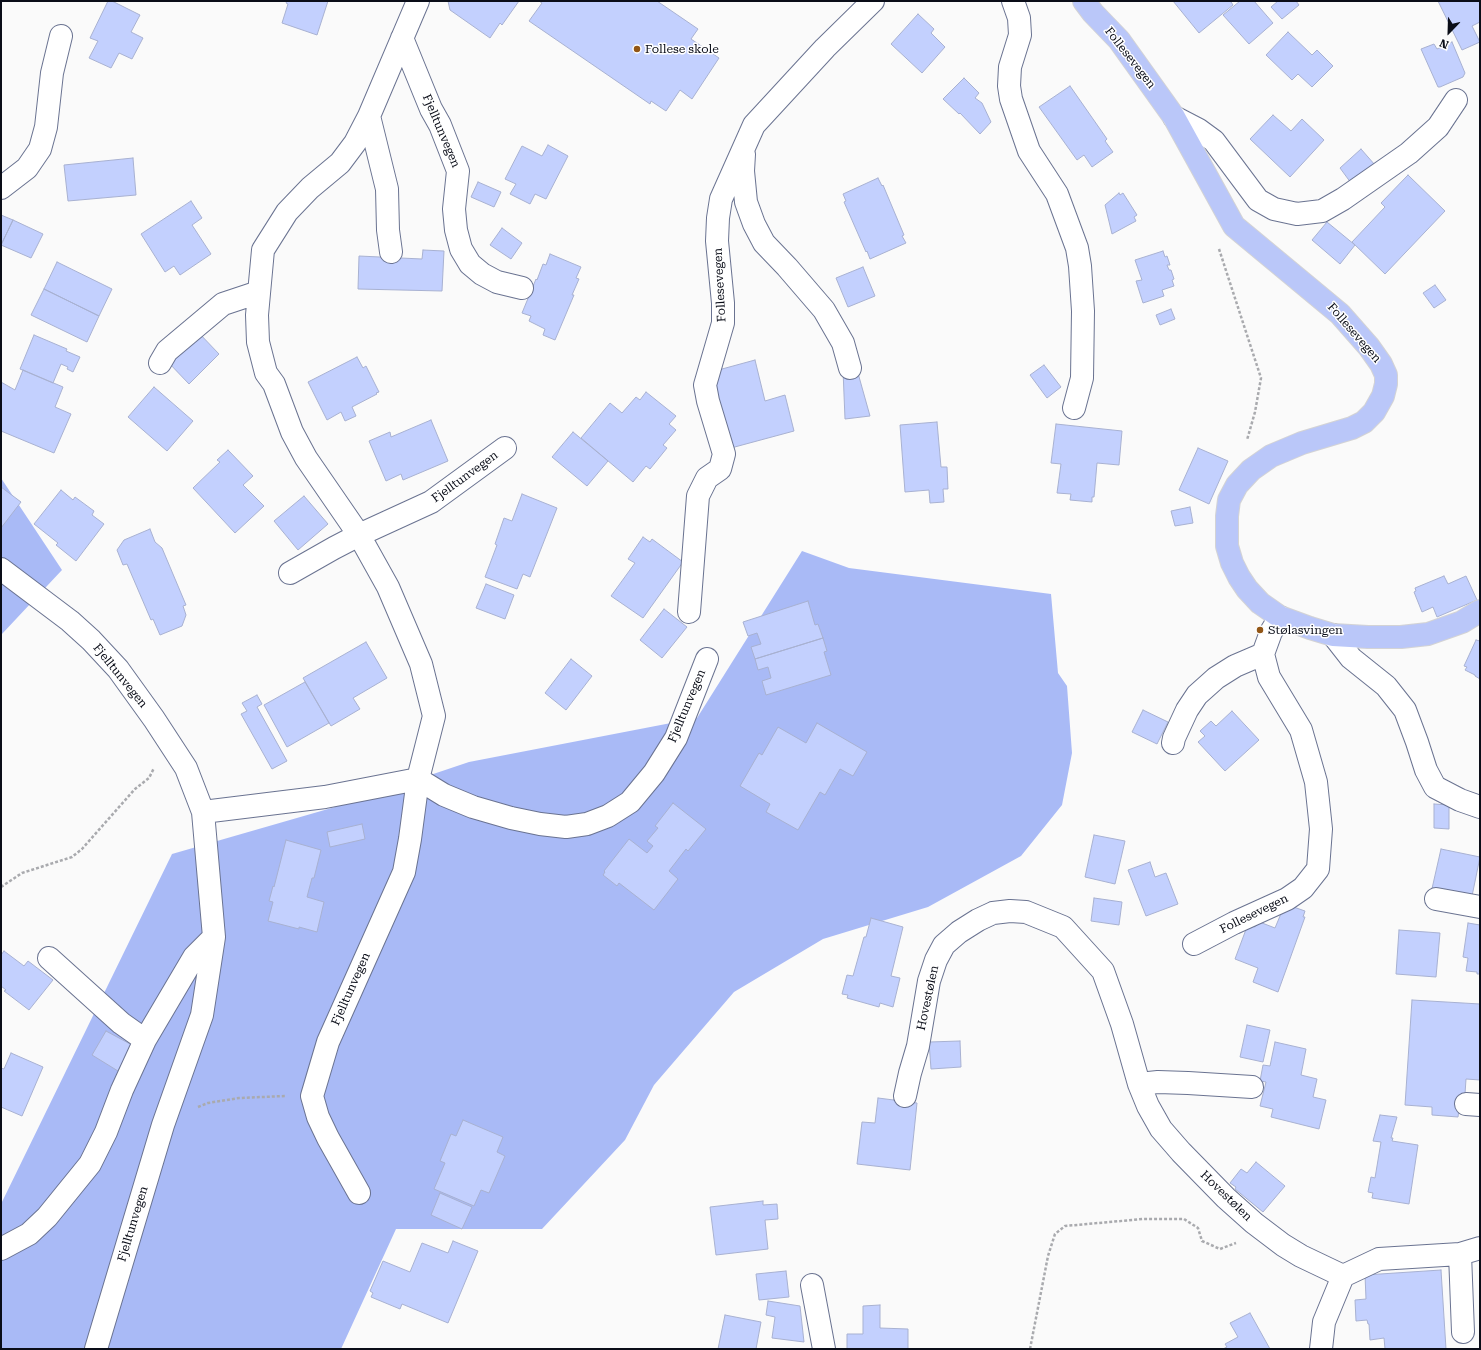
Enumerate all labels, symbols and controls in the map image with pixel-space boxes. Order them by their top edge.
north arrow [1429,12,1469,52]
street label: Follesevegen [1101,24,1159,92]
text: N [1438,36,1451,51]
place label: Follese skole [645,42,719,56]
marker: Follese skole [632,44,642,54]
street label: Fjelltunvegen [419,92,463,170]
street label: Follesevegen [711,248,729,322]
street label: Follesevegen [1324,300,1384,366]
street label: Fjelltunvegen [429,448,501,506]
place label: Stølasvingen [1268,623,1343,637]
marker: Stølasvingen [1255,625,1265,635]
street label: Fjelltunvegen [90,641,150,711]
street label: Fjelltunvegen [665,667,709,745]
street label: Follesevegen [1217,891,1291,937]
street label: Fjelltunvegen [328,950,374,1028]
street label: Hovestølen [914,964,942,1032]
street label: Hovestølen [1197,1168,1255,1224]
street label: Fjelltunvegen [115,1184,151,1264]

